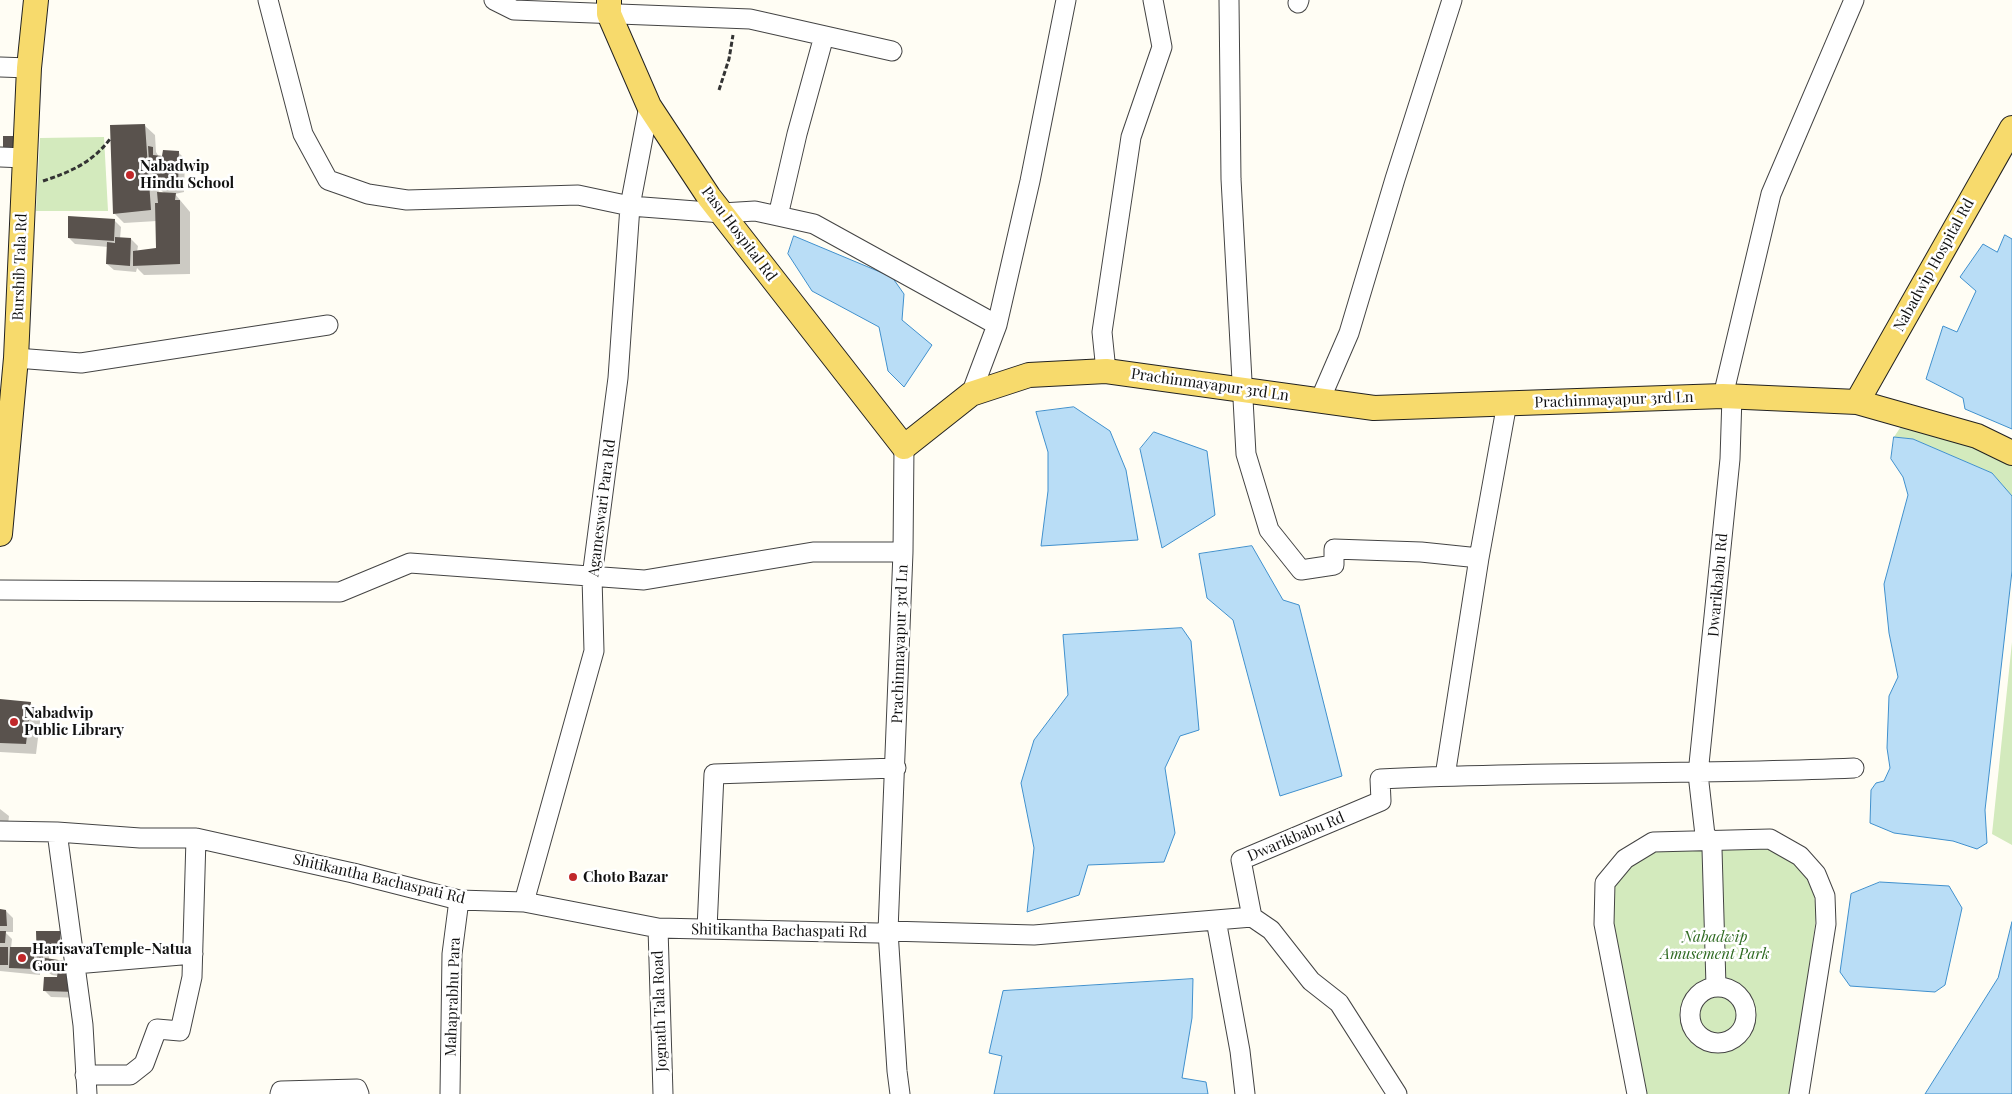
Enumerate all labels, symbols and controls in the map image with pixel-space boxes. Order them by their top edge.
place label: Nabadwip Hindu School [140,157,234,192]
marker: Nabadwip Hindu School [124,169,136,181]
street label: Pasu Hospital Rd [698,183,780,285]
street label: Nabadwip Hospital Rd [1890,195,1978,335]
street label: Burshib Tala Rd [9,213,31,321]
street label: Prachinmayapur 3rd Ln [1130,365,1290,405]
street label: Prachinmayapur 3rd Ln [1534,388,1694,412]
street label: Agameswari Para Rd [585,438,619,578]
street label: Dwarikbabu Rd [1705,532,1731,638]
street label: Prachinmayapur 3rd Ln [888,564,912,724]
place label: Nabadwip Public Library [24,704,124,739]
marker: Nabadwip Public Library [8,716,20,728]
street label: Dwarikbabu Rd [1245,808,1347,866]
street label: Shitikantha Bachaspati Rd [291,850,467,908]
place label: Choto Bazar [583,868,668,886]
marker: Choto Bazar [567,871,579,883]
street label: Shitikantha Bachaspati Rd [691,920,867,942]
park label: Nabadwip Amusement Park [1661,928,1769,963]
street label: Mahaprabhu Para [442,937,464,1057]
place label: HarisavaTemple-Natua Gour [32,940,192,975]
street label: Jognath Tala Road [649,950,671,1072]
marker: HarisavaTemple-Natua Gour [16,952,28,964]

